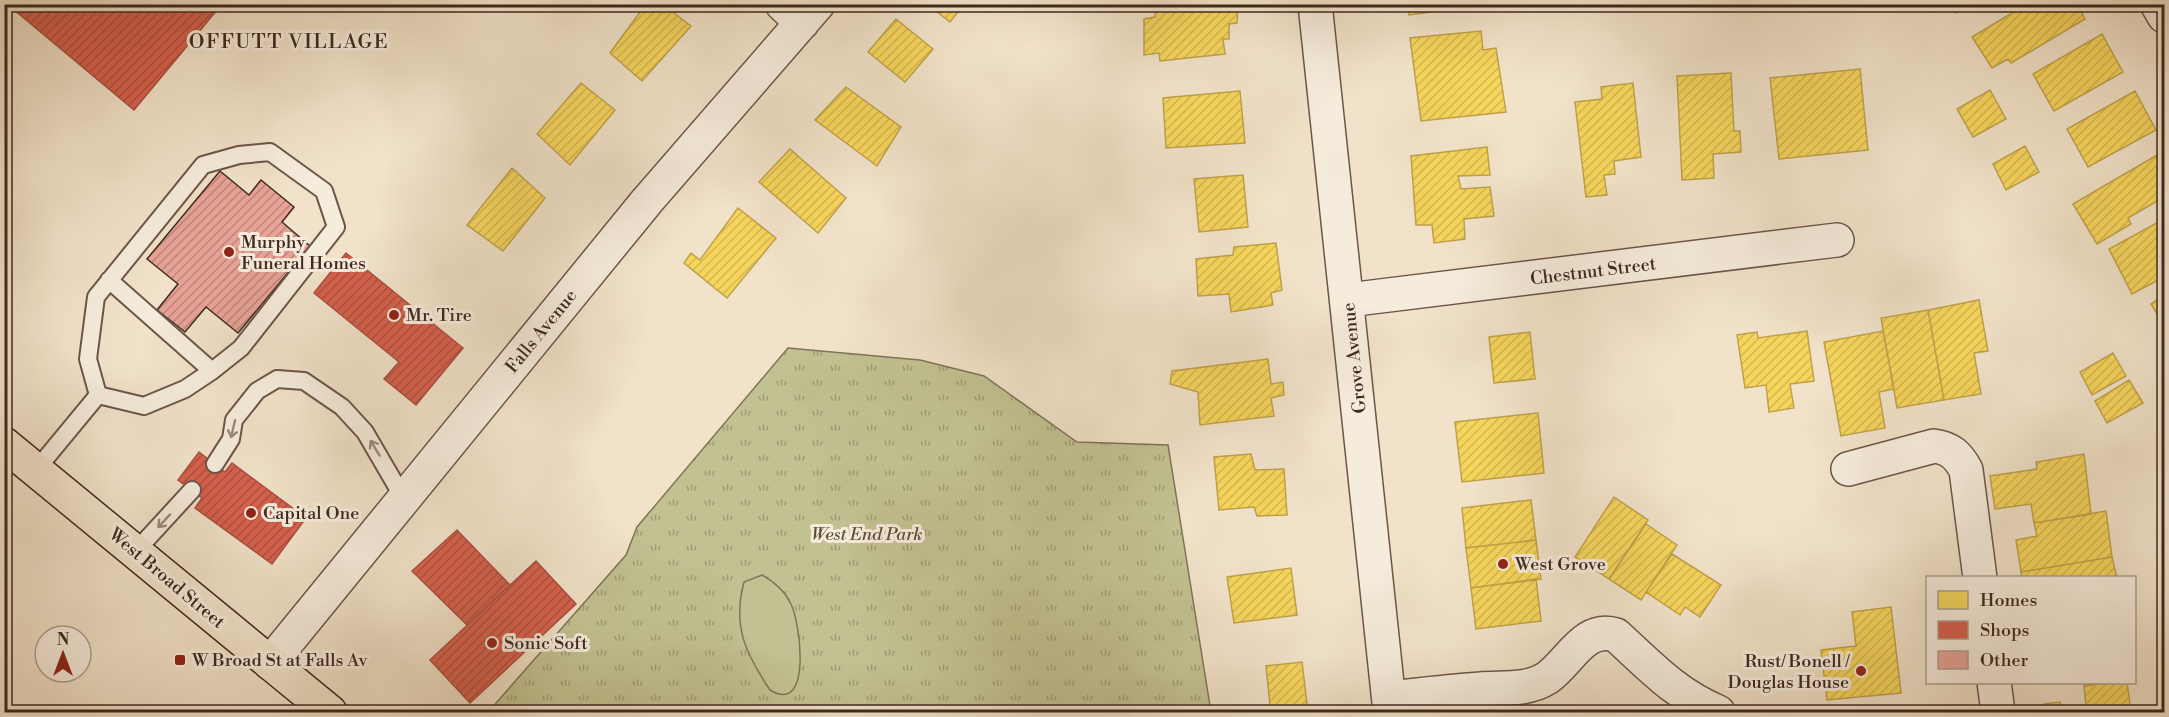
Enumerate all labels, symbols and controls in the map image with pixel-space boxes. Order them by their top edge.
district label: OFFUTT VILLAGE [189,30,389,55]
place label: Murphy Funeral Homes [241,231,366,275]
marker: Murphy Funeral Homes [222,245,236,259]
street label: Chestnut Street [1529,252,1658,291]
street label: Falls Avenue [501,285,582,378]
street label: Grove Avenue [1337,301,1372,415]
place label: Mr. Tire [406,304,472,327]
marker: Mr. Tire [387,308,401,322]
one-way arrow [227,419,238,438]
one-way arrow [368,440,380,457]
place label: Capital One [263,502,359,525]
marker: Capital One [244,506,258,520]
one-way arrow [157,513,171,528]
street label: West Broad Street [103,522,230,634]
park label: West End Park [811,523,923,546]
place label: West Grove [1514,553,1606,576]
marker: West Grove [1496,557,1510,571]
legend [1926,576,2136,684]
text: Homes [1980,589,2037,612]
text: Shops [1980,619,2030,642]
north arrow [33,624,93,684]
text: N [57,630,70,650]
place label: Sonic Soft [504,632,588,655]
marker: Sonic Soft [485,636,499,650]
place label: W Broad St at Falls Av [191,649,369,672]
text: Other [1980,649,2028,672]
place label: Rust/ Bonell / Douglas House [1728,650,1851,694]
marker: W Broad St at Falls Av [173,653,187,667]
marker: Rust/ Bonell / Douglas House [1854,664,1868,678]

